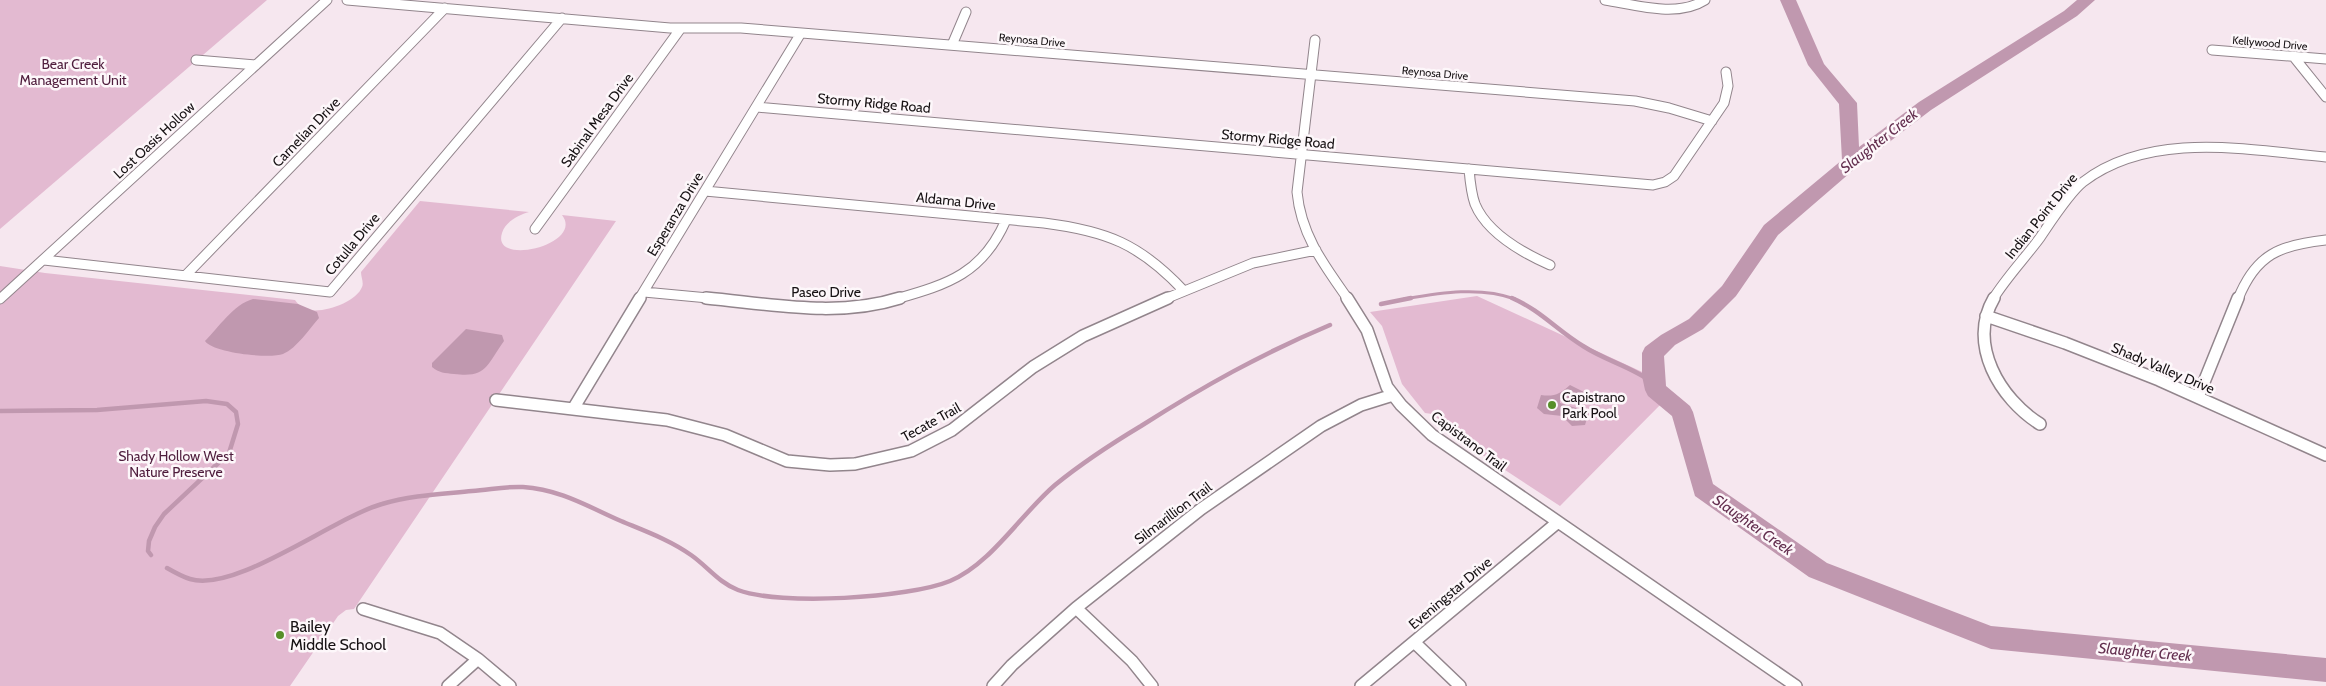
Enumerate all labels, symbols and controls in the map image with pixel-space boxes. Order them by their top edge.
street label: Reynosa Drive [998,30,1066,50]
street label: Kellywood Drive [2232,33,2309,53]
park label: Bear Creek Management Unit [19,55,127,89]
street label: Reynosa Drive [1401,63,1469,83]
street label: Sabinal Mesa Drive [557,69,637,171]
street label: Stormy Ridge Road [817,89,931,117]
street label: Carnelian Drive [268,93,344,171]
street label: Lost Oasis Hollow [109,98,199,182]
water label: Slaughter Creek [1837,105,1922,177]
street label: Stormy Ridge Road [1221,125,1335,153]
street label: Esperanza Drive [643,169,707,259]
street label: Indian Point Drive [2001,169,2081,263]
street label: Aldama Drive [915,188,997,214]
street label: Cotulla Drive [321,209,383,279]
street label: Paseo Drive [791,283,861,301]
street label: Shady Valley Drive [2109,338,2217,398]
place label: Capistrano Park Pool [1562,388,1625,422]
street label: Tecate Trail [898,398,964,446]
marker: Capistrano Park Pool [1546,399,1558,411]
street label: Capistrano Trail [1428,407,1511,476]
park label: Shady Hollow West Nature Preserve [118,447,234,481]
street label: Silmarillion Trail [1131,478,1216,548]
water label: Slaughter Creek [1710,491,1797,560]
street label: Eveningstar Drive [1405,553,1495,633]
place label: Bailey Middle School [290,617,386,654]
marker: Bailey Middle School [274,629,286,641]
water label: Slaughter Creek [2098,639,2193,665]

